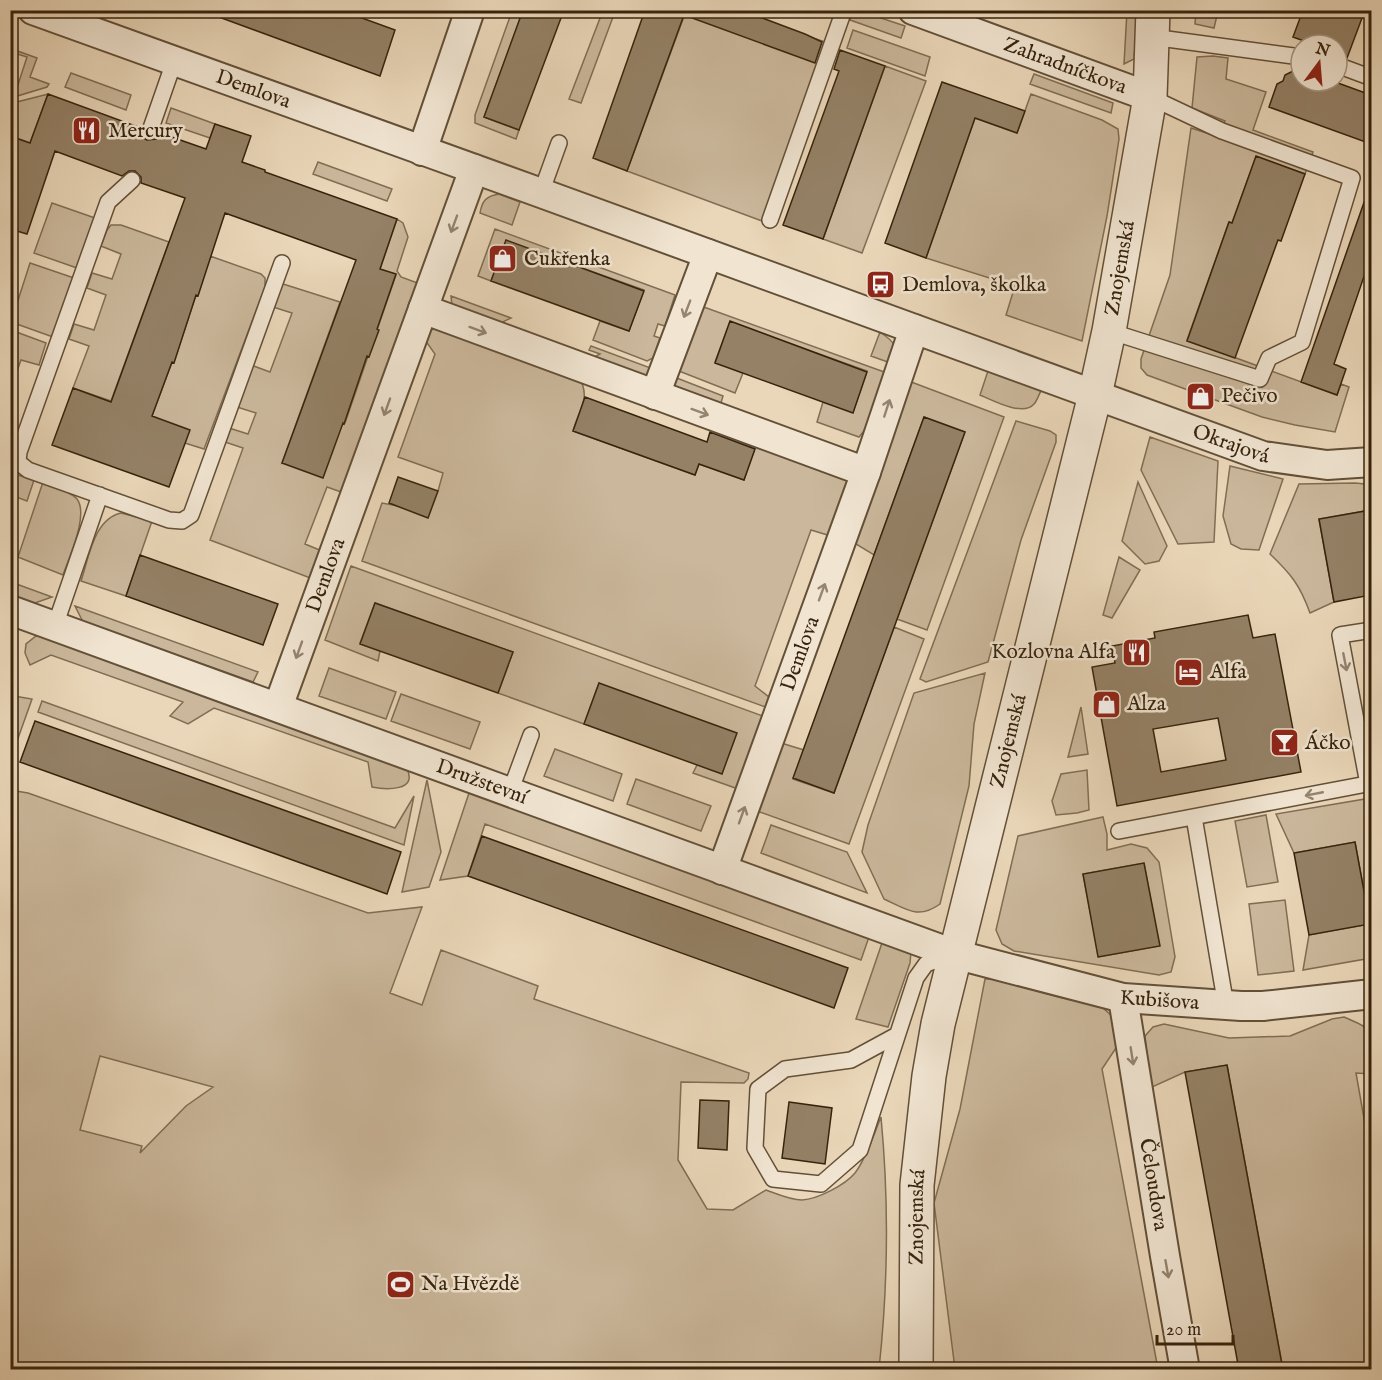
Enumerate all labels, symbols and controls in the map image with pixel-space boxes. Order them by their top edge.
street label: Zahradníčkova [1000,31,1131,101]
north arrow [1289,33,1349,93]
text: N [1312,39,1332,62]
street label: Demlova [212,63,295,116]
restaurant icon: Mercury [71,115,103,147]
place label: Mercury [108,118,184,145]
one-way arrow [447,214,458,233]
street label: Znojemská [1098,218,1142,318]
shop icon: Cukřenka [487,243,519,275]
place label: Cukřenka [524,246,611,273]
bus stop icon: Demlova, školka [865,269,897,301]
place label: Demlova, školka [902,272,1047,299]
one-way arrow [681,299,692,318]
one-way arrow [468,325,487,336]
shop icon: Pečivo [1184,380,1216,412]
place label: Pečivo [1221,383,1277,410]
one-way arrow [381,397,392,416]
one-way arrow [882,399,893,418]
one-way arrow [691,407,709,418]
street label: Okrajová [1189,418,1271,470]
street label: Demlova [300,533,352,617]
one-way arrow [818,583,829,602]
street label: Demlova [774,612,826,695]
restaurant icon: Kozlovna Alfa [1120,636,1152,668]
place label: Kozlovna Alfa [991,639,1116,666]
one-way arrow [293,640,304,659]
one-way arrow [1340,651,1351,671]
hotel icon: Alfa [1173,656,1205,688]
place label: Alfa [1209,659,1248,686]
shop icon: Alza [1090,688,1122,720]
street label: Znojemská [984,690,1034,791]
place label: Alza [1126,691,1167,718]
bar icon: Áčko [1268,727,1300,759]
place label: Áčko [1304,729,1351,757]
street label: Družstevní [432,753,532,811]
one-way arrow [1305,789,1324,800]
one-way arrow [738,806,749,825]
street label: Kubišova [1119,984,1201,1017]
one-way arrow [1127,1046,1138,1065]
street label: Čeloudova [1133,1136,1174,1234]
street label: Znojemská [903,1167,932,1265]
one-way arrow [1162,1259,1173,1279]
sports icon: Na Hvězdě [384,1268,416,1300]
place label: Na Hvězdě [421,1271,520,1298]
scale bar [1157,1308,1234,1346]
text: 20 m [1166,1319,1201,1342]

